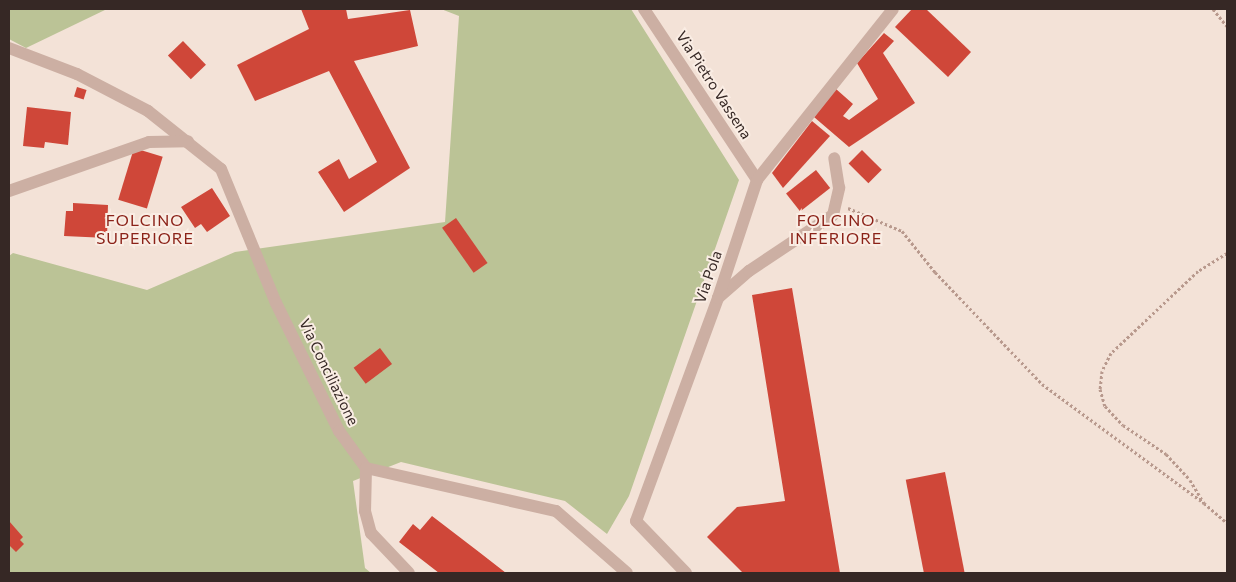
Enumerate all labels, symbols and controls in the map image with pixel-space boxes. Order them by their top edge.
street label: Via Pietro Vassena [672,28,756,142]
district label: FOLCINO SUPERIORE [95,210,195,248]
district label: FOLCINO INFERIORE [789,210,883,248]
street label: Via Pola [691,248,725,306]
street label: Via Conciliazione [295,316,363,428]

